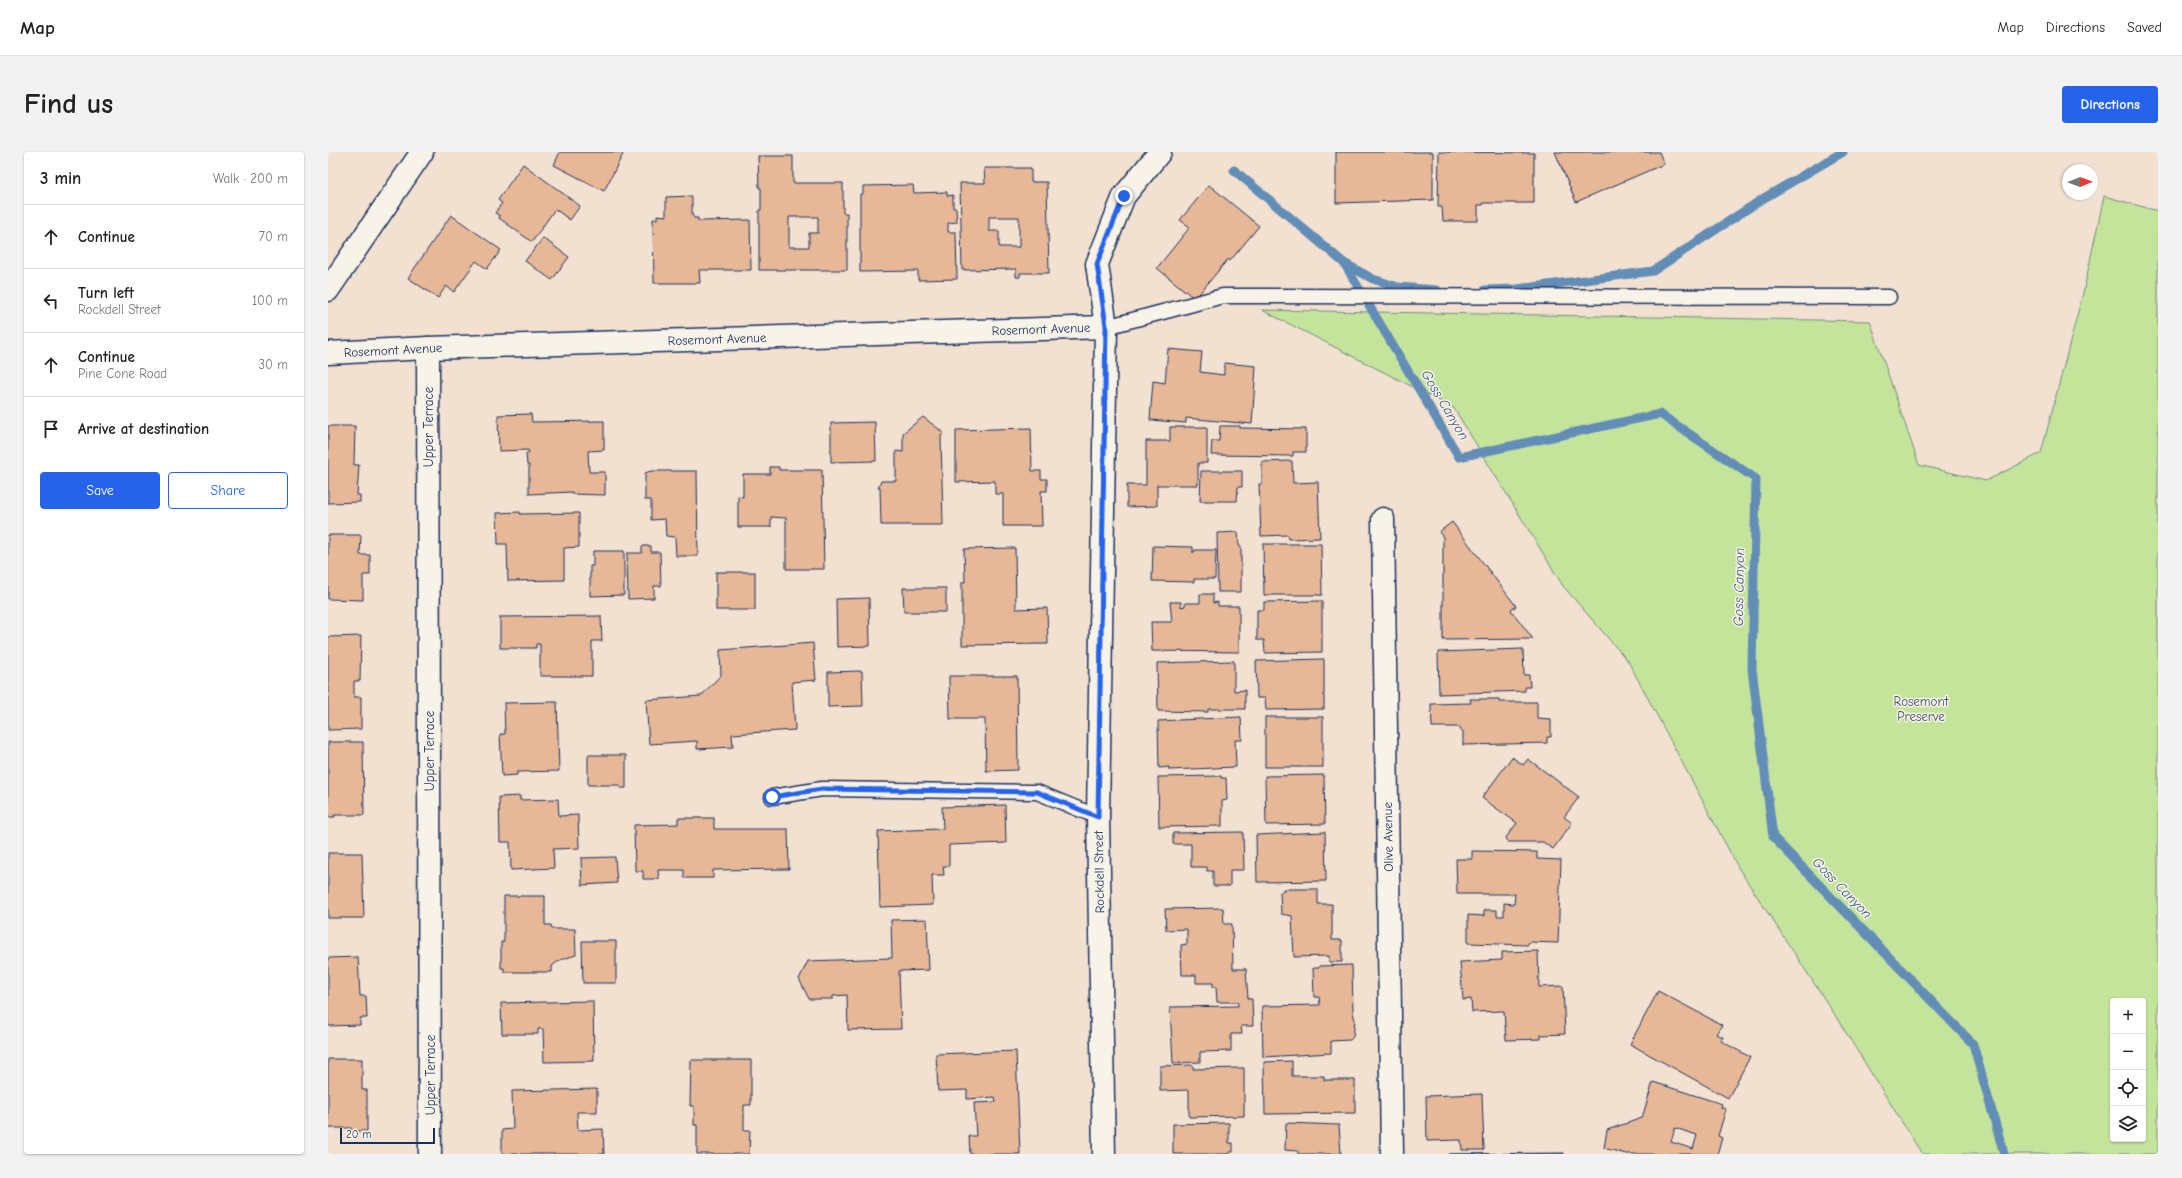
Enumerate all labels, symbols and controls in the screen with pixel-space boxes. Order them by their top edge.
text: Map [20,17,55,39]
text: Map [1997,19,2024,36]
text: Directions [2046,19,2105,36]
text: Saved [2127,19,2162,36]
button: Directions [2062,86,2158,123]
text: Find us [24,88,113,120]
north arrow [2062,164,2098,200]
text: 3 min [40,169,81,188]
text: Walk · 200 m [213,171,288,186]
route end [1115,187,1133,205]
icon: ahead [40,226,62,248]
text: Continue [78,228,135,246]
text: 70 m [259,229,288,244]
text: Turn left [78,284,134,302]
icon: left [40,290,62,312]
text: 100 m [252,293,288,308]
text: Rockdell Street [78,302,161,317]
street label: Rosemont Avenue [991,320,1091,338]
street label: Rosemont Avenue [667,330,767,348]
street label: Rosemont Avenue [343,340,443,360]
text: Continue [78,348,135,366]
icon: ahead [40,354,62,376]
text: 30 m [258,357,288,372]
text: Pine Cone Road [78,366,167,381]
water label: Goss Canyon [1417,367,1473,443]
street label: Upper Terrace [421,386,436,467]
icon: arrive [40,418,62,440]
text: Arrive at destination [78,420,209,438]
button: Save [40,472,160,509]
button: Share [168,472,288,509]
water label: Goss Canyon [1730,547,1748,626]
park label: Rosemont Preserve [1894,694,1950,724]
street label: Upper Terrace [422,710,437,791]
route start [763,788,781,806]
street label: Olive Avenue [1380,802,1396,872]
street label: Rockdell Street [1091,829,1107,913]
water label: Goss Canyon [1809,854,1876,922]
map controls [2110,998,2146,1142]
button: + [2110,998,2146,1034]
street label: Upper Terrace [423,1034,438,1115]
button: − [2110,1034,2146,1070]
button: locate [2110,1070,2146,1106]
button: layers [2110,1106,2146,1142]
scale bar [340,1126,435,1145]
text: 20 m [346,1128,371,1141]

